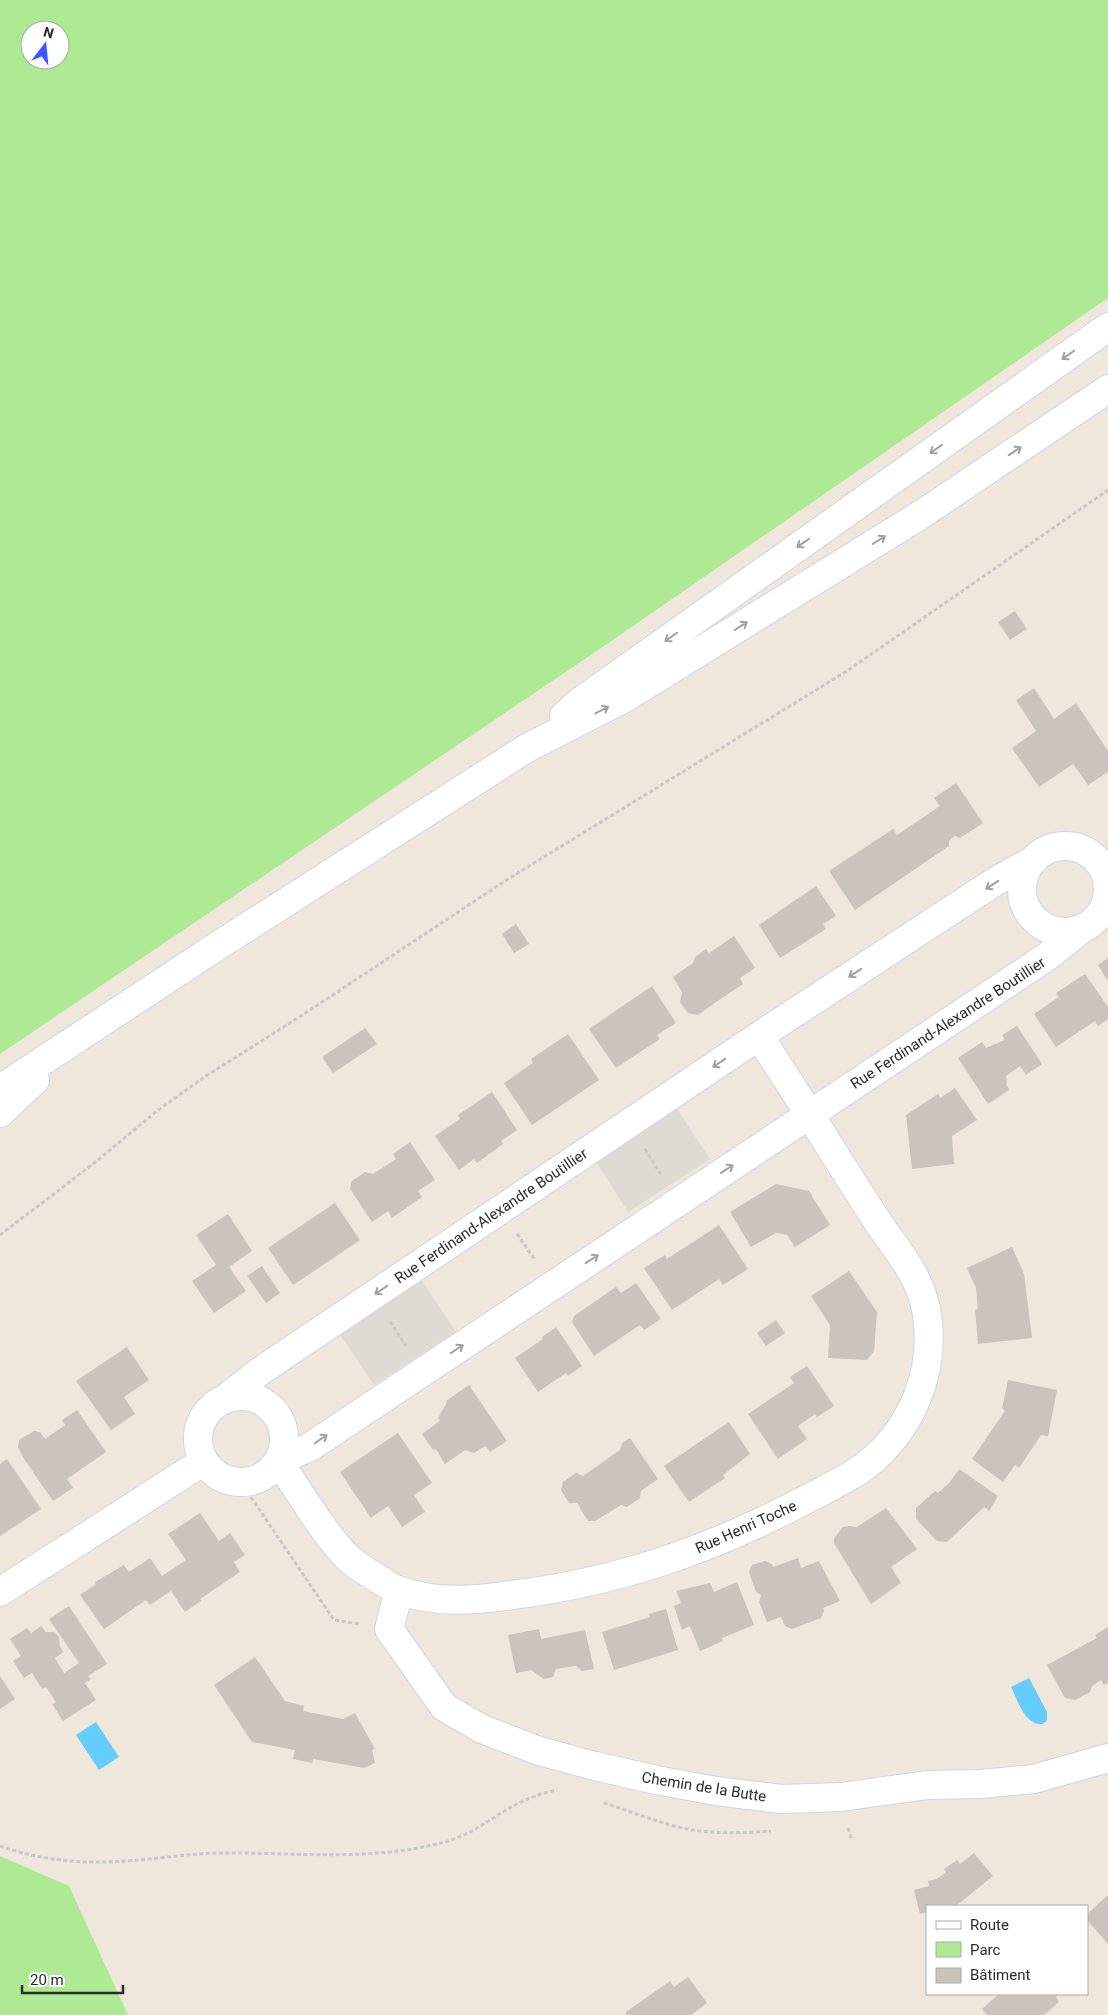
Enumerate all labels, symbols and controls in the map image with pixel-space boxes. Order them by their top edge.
north arrow [20,20,70,70]
text: N [42,23,56,42]
one-way arrow [1061,350,1075,360]
one-way arrow [929,444,943,454]
one-way arrow [1008,446,1022,456]
one-way arrow [872,535,886,545]
one-way arrow [797,538,811,549]
one-way arrow [734,620,748,631]
one-way arrow [664,632,678,642]
one-way arrow [594,705,609,714]
one-way arrow [985,880,999,890]
street label: Rue Ferdinand-Alexandre Boutillier [847,953,1049,1093]
one-way arrow [849,968,863,978]
one-way arrow [712,1058,726,1068]
street label: Rue Ferdinand-Alexandre Boutillier [391,1145,591,1287]
one-way arrow [720,1164,734,1174]
one-way arrow [585,1254,599,1264]
one-way arrow [374,1286,388,1296]
one-way arrow [449,1344,463,1354]
one-way arrow [314,1434,328,1444]
street label: Rue Henri Toche [692,1497,800,1557]
street label: Chemin de la Butte [640,1768,768,1806]
legend [926,1905,1088,1995]
text: Route [970,1916,1009,1934]
text: Parc [970,1941,1000,1959]
scale bar [22,1962,124,1994]
text: Bâtiment [970,1966,1030,1984]
text: 20 m [30,1971,64,1989]

